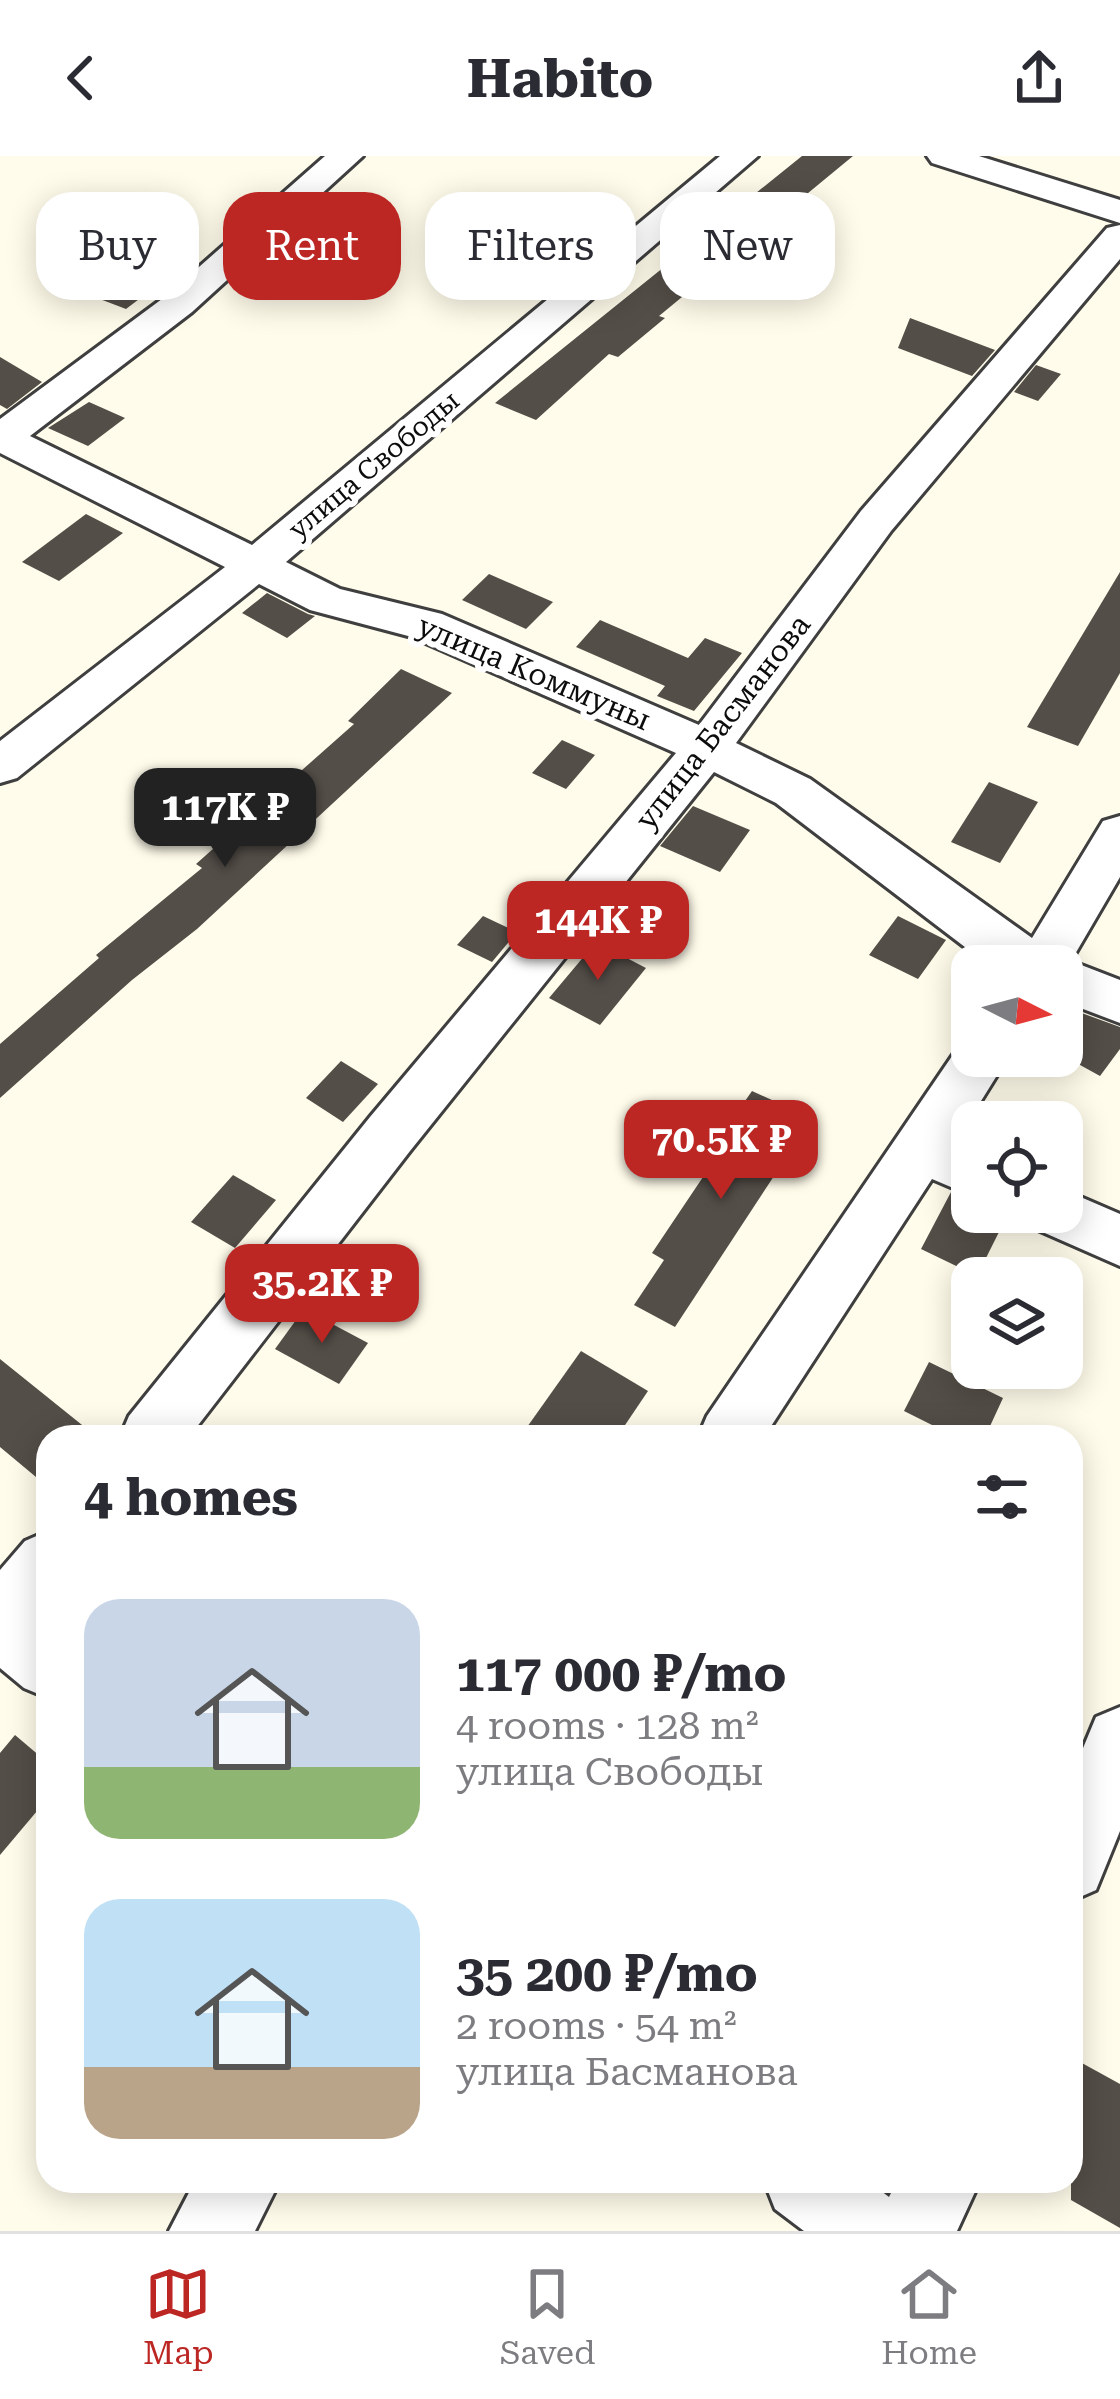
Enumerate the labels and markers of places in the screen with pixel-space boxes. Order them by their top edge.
pin: 117K ₽ [127,768,323,870]
pin: 144K ₽ [500,881,696,983]
pin: 70.5K ₽ [610,1100,832,1202]
pin: 35.2K ₽ [211,1244,433,1346]

